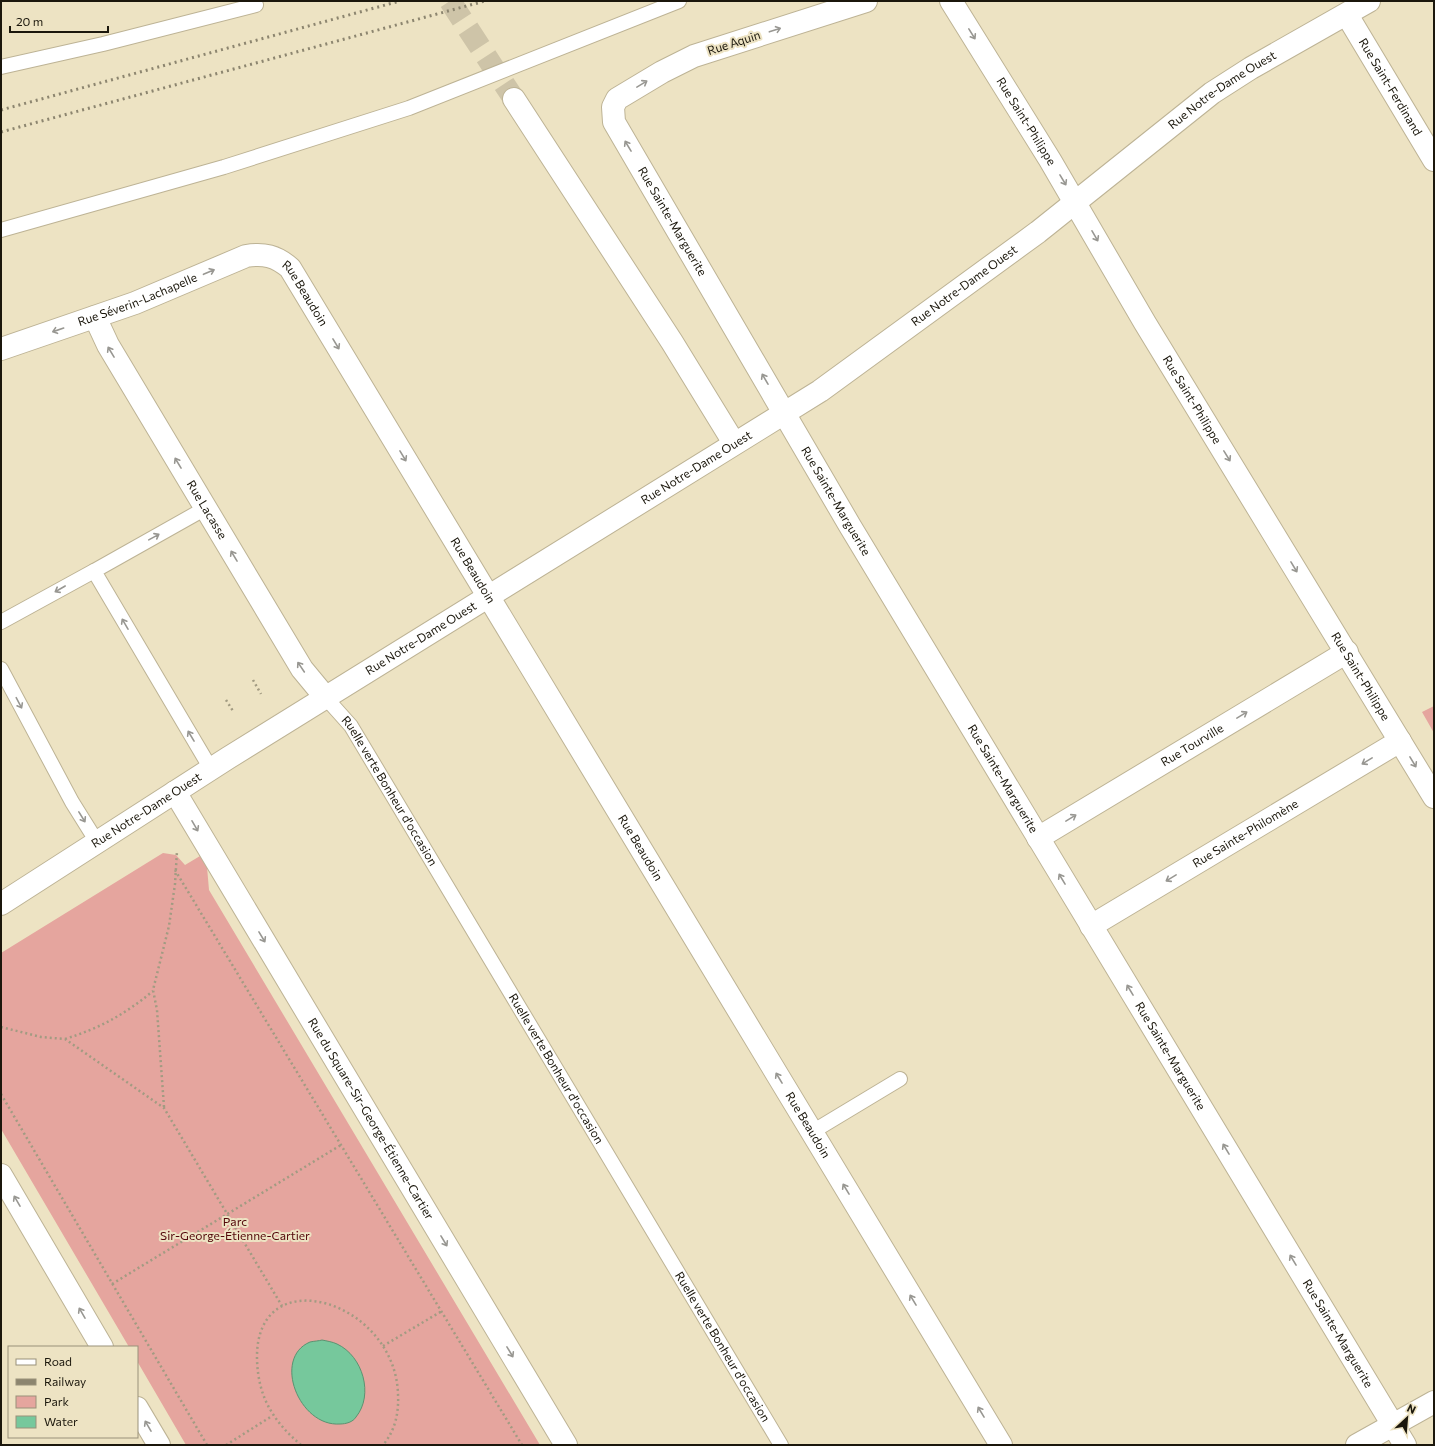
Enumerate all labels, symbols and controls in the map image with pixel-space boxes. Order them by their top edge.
scale bar [10,8,108,34]
text: 20 m [16,14,43,28]
one-way arrow [769,26,782,33]
street label: Rue Aquin [705,27,762,57]
one-way arrow [968,28,976,39]
street label: Rue Saint-Ferdinand [1356,35,1426,138]
street label: Rue Notre-Dame Ouest [1165,47,1278,131]
street label: Rue Saint-Philippe [994,74,1060,167]
one-way arrow [636,79,648,87]
one-way arrow [623,140,631,152]
street label: Rue Sainte-Marguerite [636,164,710,278]
one-way arrow [1059,174,1067,186]
one-way arrow [1092,230,1100,242]
street label: Rue Notre-Dame Ouest [908,242,1020,328]
street label: Rue Beaudoin [280,257,331,328]
one-way arrow [202,267,214,275]
street label: Rue Séverin-Lachapelle [76,270,199,328]
one-way arrow [52,326,64,334]
one-way arrow [333,338,341,350]
one-way arrow [107,346,115,358]
street label: Rue Saint-Philippe [1160,353,1225,446]
one-way arrow [761,373,769,385]
street label: Rue Notre-Dame Ouest [638,427,754,506]
street label: Rue Sainte-Marguerite [799,444,874,558]
one-way arrow [399,450,407,462]
one-way arrow [1223,450,1231,462]
one-way arrow [174,457,182,469]
street label: Rue Lacasse [185,477,231,541]
one-way arrow [148,533,160,541]
street label: Rue Beaudoin [448,534,499,605]
one-way arrow [230,551,238,562]
one-way arrow [1291,561,1299,573]
one-way arrow [54,585,66,593]
street label: Rue Notre-Dame Ouest [362,598,479,677]
one-way arrow [121,618,129,630]
street label: Rue Saint-Philippe [1329,629,1394,723]
one-way arrow [297,662,305,673]
one-way arrow [16,697,24,709]
one-way arrow [1236,711,1247,719]
street label: Ruelle verte Bonheur d'occasion [339,713,441,868]
street label: Rue Tourville [1158,720,1226,768]
street label: Rue Sainte-Marguerite [965,722,1042,835]
one-way arrow [187,730,195,742]
one-way arrow [1409,756,1417,768]
one-way arrow [1362,757,1373,765]
street label: Rue Notre-Dame Ouest [88,769,204,850]
street label: Rue Sainte-Philomène [1190,796,1300,870]
one-way arrow [78,811,86,822]
street label: Rue Beaudoin [616,812,666,883]
one-way arrow [1065,814,1077,822]
one-way arrow [191,820,199,832]
one-way arrow [1058,873,1066,885]
one-way arrow [1165,875,1177,883]
one-way arrow [258,931,266,943]
one-way arrow [1125,984,1133,996]
street label: Ruelle verte Bonheur d'occasion [507,991,607,1146]
street label: Rue Sainte-Marguerite [1133,999,1209,1112]
street label: Rue du Square-Sir-George-Étienne-Cartier [306,1015,437,1222]
one-way arrow [775,1073,783,1084]
street label: Rue Beaudoin [783,1089,834,1160]
one-way arrow [1221,1143,1229,1155]
one-way arrow [842,1183,850,1195]
one-way arrow [12,1195,20,1207]
park label: Parc Sir-George-Étienne-Cartier [160,1214,310,1242]
one-way arrow [440,1235,448,1247]
one-way arrow [1289,1255,1297,1266]
street label: Ruelle verte Bonheur d'occasion [673,1269,773,1424]
street label: Rue Sainte-Marguerite [1300,1276,1377,1390]
one-way arrow [909,1294,917,1306]
one-way arrow [78,1307,86,1319]
legend [8,1346,138,1438]
one-way arrow [507,1346,515,1358]
text: Road [44,1354,72,1368]
text: Railway [44,1374,86,1388]
text: Park [44,1394,70,1408]
north arrow [1387,1398,1427,1438]
text: N [1405,1401,1418,1416]
one-way arrow [976,1406,984,1418]
text: Water [44,1414,78,1428]
one-way arrow [143,1420,151,1432]

